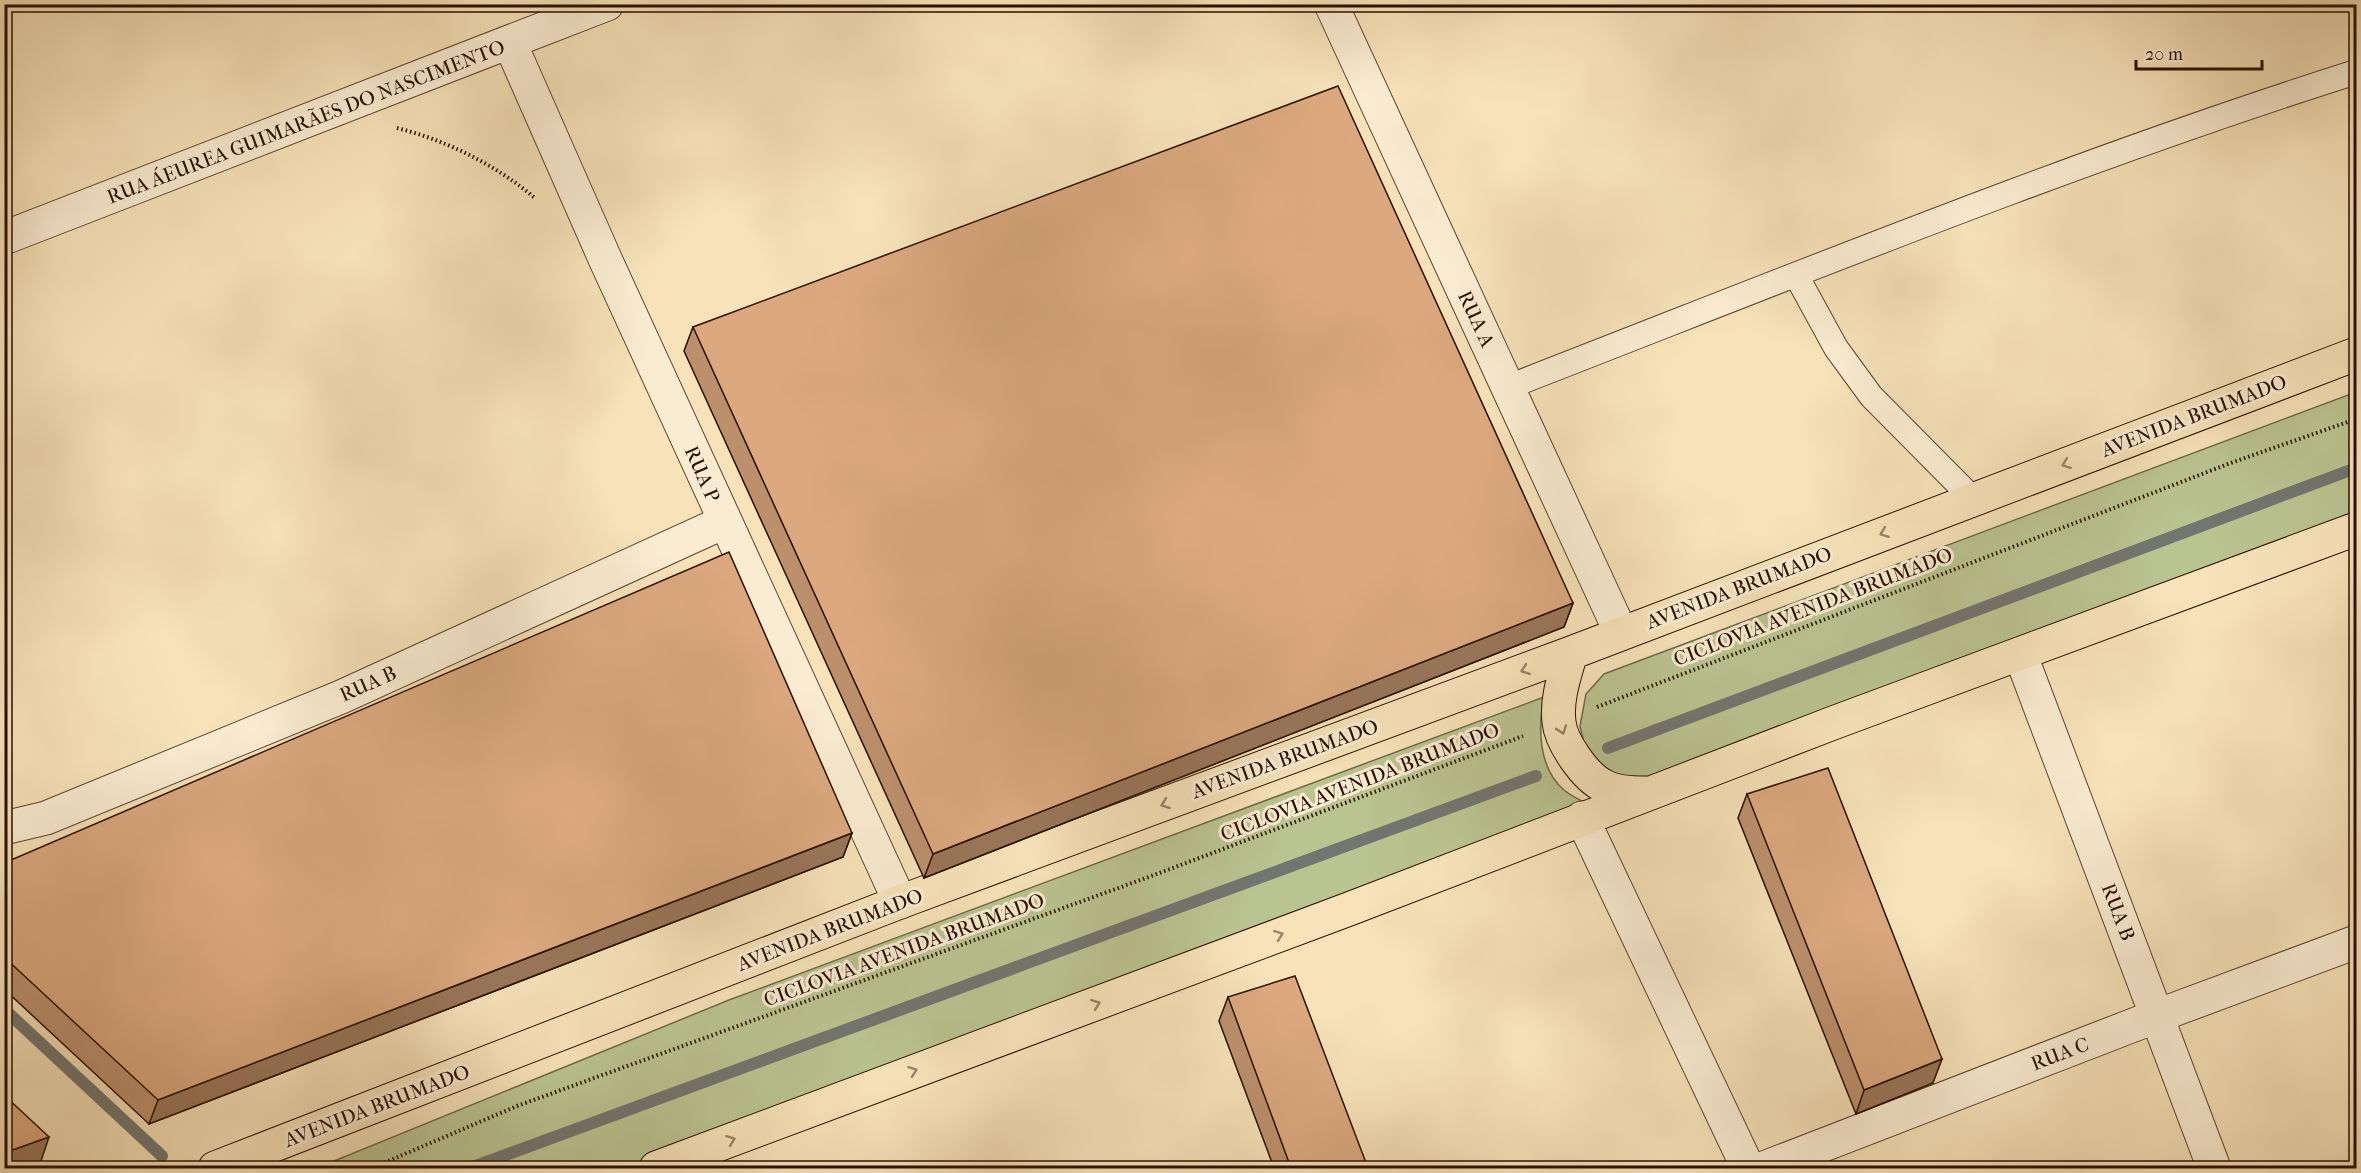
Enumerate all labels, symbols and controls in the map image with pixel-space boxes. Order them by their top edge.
scale bar [2136,33,2262,71]
street label: RUA ÁEUREA GUIMARÃES DO NASCIMENTO [104,34,508,209]
text: 20 m [2145,44,2183,65]
street label: RUA A [1453,287,1499,352]
street label: AVENIDA BRUMADO [2097,370,2290,462]
street label: RUA P [680,443,724,505]
one-way arrow [2061,457,2072,469]
one-way arrow [1879,526,1890,538]
street label: AVENIDA BRUMADO [1642,542,1835,634]
street label: CICLOVIA AVENIDA BRUMADO [1670,543,1956,671]
street label: RUA B [336,661,400,707]
one-way arrow [1520,663,1531,675]
street label: AVENIDA BRUMADO [1188,715,1381,804]
street label: CICLOVIA AVENIDA BRUMADO [1217,718,1503,846]
one-way arrow [1555,724,1568,735]
one-way arrow [1160,796,1171,809]
street label: RUA B [2097,880,2139,944]
street label: AVENIDA BRUMADO [733,884,926,976]
street label: CICLOVIA AVENIDA BRUMADO [761,888,1047,1012]
one-way arrow [1273,930,1284,943]
one-way arrow [1090,998,1101,1011]
street label: RUA C [2028,1033,2092,1075]
street label: AVENIDA BRUMADO [280,1060,473,1152]
one-way arrow [907,1066,918,1079]
one-way arrow [724,1135,735,1147]

